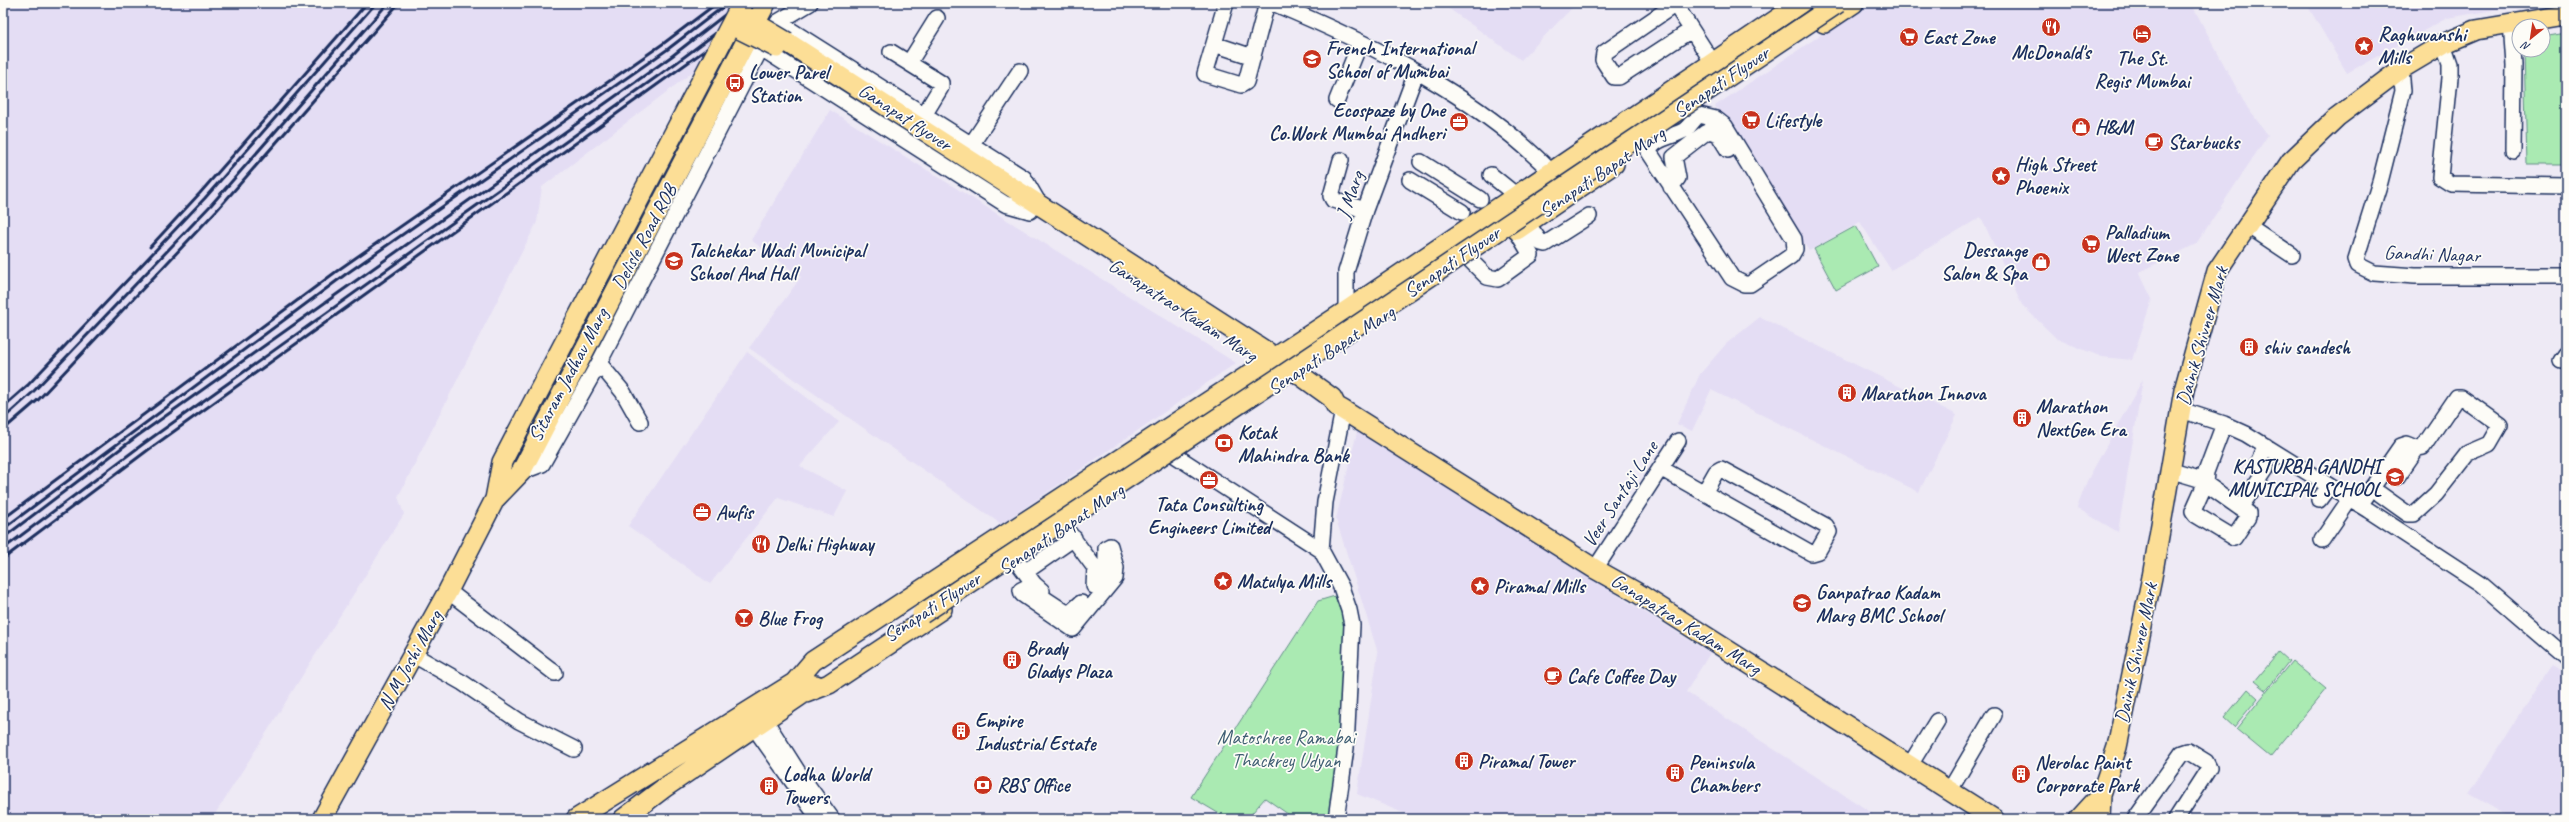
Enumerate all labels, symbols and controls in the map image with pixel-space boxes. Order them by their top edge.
restaurant icon: McDonald's [2040,16,2062,38]
north arrow [2511,18,2551,58]
place label: Raghuvanshi Mills [2378,22,2469,70]
hotel icon: The St. Regis Mumbai [2131,23,2153,45]
place label: East Zone [1923,25,1996,50]
supermarket icon: East Zone [1898,26,1920,48]
place icon: Raghuvanshi Mills [2353,35,2375,57]
place label: French International School of Mumbai [1326,36,1478,84]
text: N [2518,38,2532,54]
street label: Senapati Flyover [1668,40,1775,123]
place label: McDonald's [2011,40,2093,65]
place label: The St. Regis Mumbai [2094,46,2193,94]
school or university icon: French International School of Mumbai [1301,48,1323,70]
place label: Lower Parel Station [749,60,833,108]
bus stop icon: Lower Parel Station [724,72,746,94]
street label: Ganapat flyover [854,78,958,157]
place label: Ecospaze by One Co.Work Mumbai Andheri [1269,98,1448,146]
place label: Lifestyle [1765,108,1823,133]
supermarket icon: Lifestyle [1740,109,1762,131]
office icon: Ecospaze by One Co.Work Mumbai Andheri [1448,111,1470,133]
place label: H&M [2095,115,2135,140]
shop icon: H&M [2070,116,2092,138]
street label: Senapati Bapat Marg [1534,120,1671,223]
place label: Starbucks [2168,130,2241,155]
cafe icon: Starbucks [2143,131,2165,153]
place label: High Street Phoenix [2015,152,2098,200]
place icon: High Street Phoenix [1990,165,2012,187]
street label: J Marg [1330,166,1370,223]
street label: Delisle Road ROB [606,179,683,294]
street label: Senapati Flyover [1399,220,1506,303]
place label: Palladium West Zone [2105,220,2180,268]
supermarket icon: Palladium West Zone [2080,233,2102,255]
place label: Talchekar Wadi Municipal School And Hall [688,238,869,286]
place label: Dessange Salon & Spa [1941,238,2029,286]
street label: Gandhi Nagar [2383,240,2482,268]
school or university icon: Talchekar Wadi Municipal School And Hall [663,250,685,272]
shop icon: Dessange Salon & Spa [2030,251,2052,273]
street label: Ganapatrao Kadam Marg [1104,253,1264,368]
street label: Dainik Shivner Mark [2170,262,2234,408]
street label: Senapati Bapat Marg [1263,299,1400,400]
street label: Sitaram Jadhav Marg [522,302,615,446]
place label: shiv sandesh [2263,335,2351,360]
building icon: shiv sandesh [2238,336,2260,358]
place label: Marathon Innova [1861,381,1988,406]
building icon: Marathon Innova [1836,382,1858,404]
place label: Marathon NextGen Era [2036,394,2127,442]
building icon: Marathon NextGen Era [2011,407,2033,429]
place label: Kotak Mahindra Bank [1238,420,1350,468]
bank icon: Kotak Mahindra Bank [1213,432,1235,454]
street label: Veer Santaji Lane [1576,435,1664,552]
place label: KASTURBA GANDHI MUNICIPAL SCHOOL [2228,454,2385,502]
school or university icon: KASTURBA GANDHI MUNICIPAL SCHOOL [2384,466,2406,488]
office icon: Tata Consulting Engineers Limited [1198,469,1220,491]
street label: Senapati Bapat Marg [993,477,1130,580]
place label: Tata Consulting Engineers Limited [1148,492,1274,540]
place label: Awfis [716,500,755,525]
office icon: Awfis [691,501,713,523]
place label: Delhi Highway [775,532,876,557]
restaurant icon: Delhi Highway [750,533,772,555]
street label: Senapati Flyover [879,565,987,648]
street label: Ganapatrao Kadam Marg [1606,568,1767,681]
place label: Matulya Mills [1237,569,1333,594]
place icon: Matulya Mills [1212,570,1234,592]
place label: Piramal Mills [1494,574,1587,599]
place icon: Piramal Mills [1469,575,1491,597]
street label: Dainik Shivner Mark [2109,579,2163,725]
place label: Ganpatrao Kadam Marg BMC School [1816,580,1946,628]
school or university icon: Ganpatrao Kadam Marg BMC School [1791,592,1813,614]
street label: N M Joshi Marg [372,605,448,714]
place label: Blue Frog [758,606,824,631]
bar icon: Blue Frog [733,607,755,629]
place label: Brady Gladys Plaza [1026,636,1113,684]
building icon: Brady Gladys Plaza [1001,649,1023,671]
place label: Cafe Coffee Day [1567,664,1677,689]
cafe icon: Cafe Coffee Day [1542,665,1564,687]
place label: Empire Industrial Estate [975,708,1097,756]
building icon: Empire Industrial Estate [950,720,972,742]
park label: Matoshree Ramabai Thackrey Udyan [1217,725,1357,773]
place label: Piramal Tower [1478,749,1577,774]
building icon: Piramal Tower [1453,750,1475,772]
place label: Peninsula Chambers [1689,750,1761,798]
place label: Nerolac Paint Corporate Park [2035,750,2140,798]
place label: Lodha World Towers [783,762,873,810]
building icon: Peninsula Chambers [1664,762,1686,784]
building icon: Nerolac Paint Corporate Park [2010,763,2032,785]
place label: RBS Office [997,773,1072,798]
bank icon: RBS Office [972,774,994,796]
building icon: Lodha World Towers [758,775,780,797]

